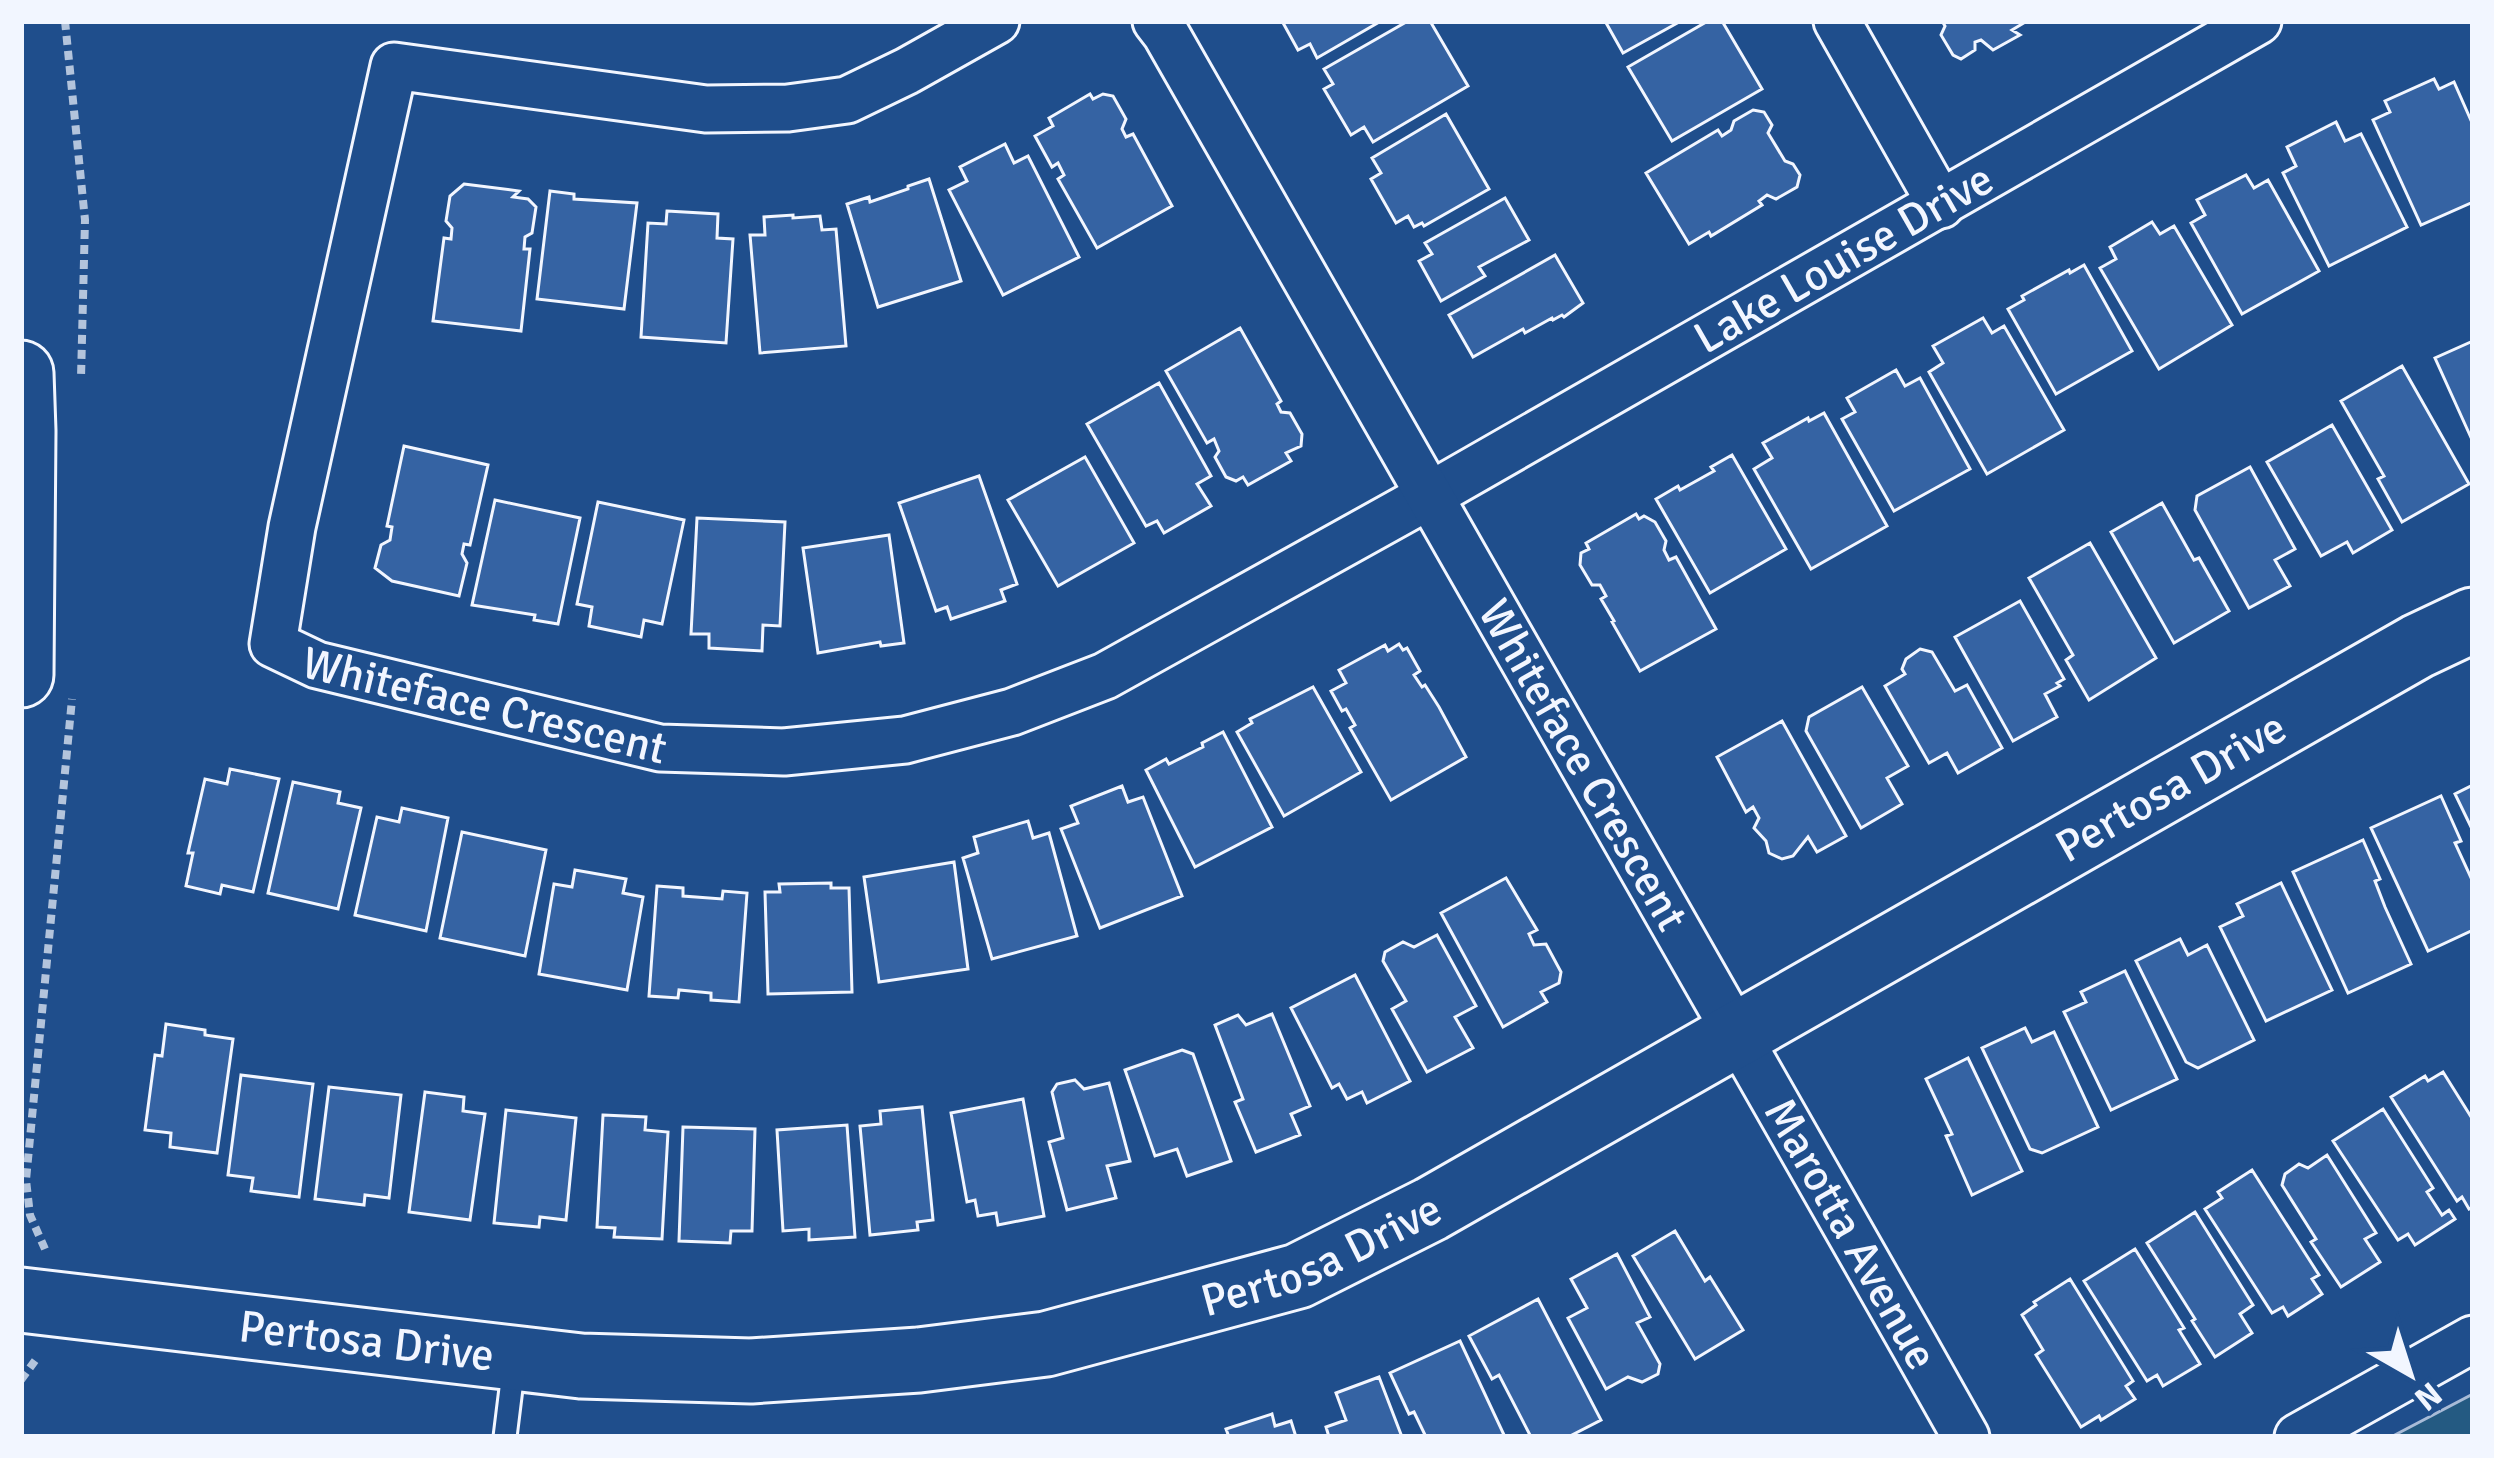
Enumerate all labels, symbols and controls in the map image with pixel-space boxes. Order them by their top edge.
street label: Lake Louise Drive [1684,151,2003,366]
street label: Whiteface Crescent [1467,590,1700,940]
street label: Whiteface Crescent [297,635,672,776]
street label: Pertosa Drive [2046,700,2296,874]
street label: Marotta Avenue [1752,1089,1950,1379]
street label: Pertosa Drive [1195,1181,1450,1328]
street label: Pertosa Drive [236,1298,497,1383]
north arrow [2350,1314,2470,1434]
text: N [2406,1373,2450,1419]

